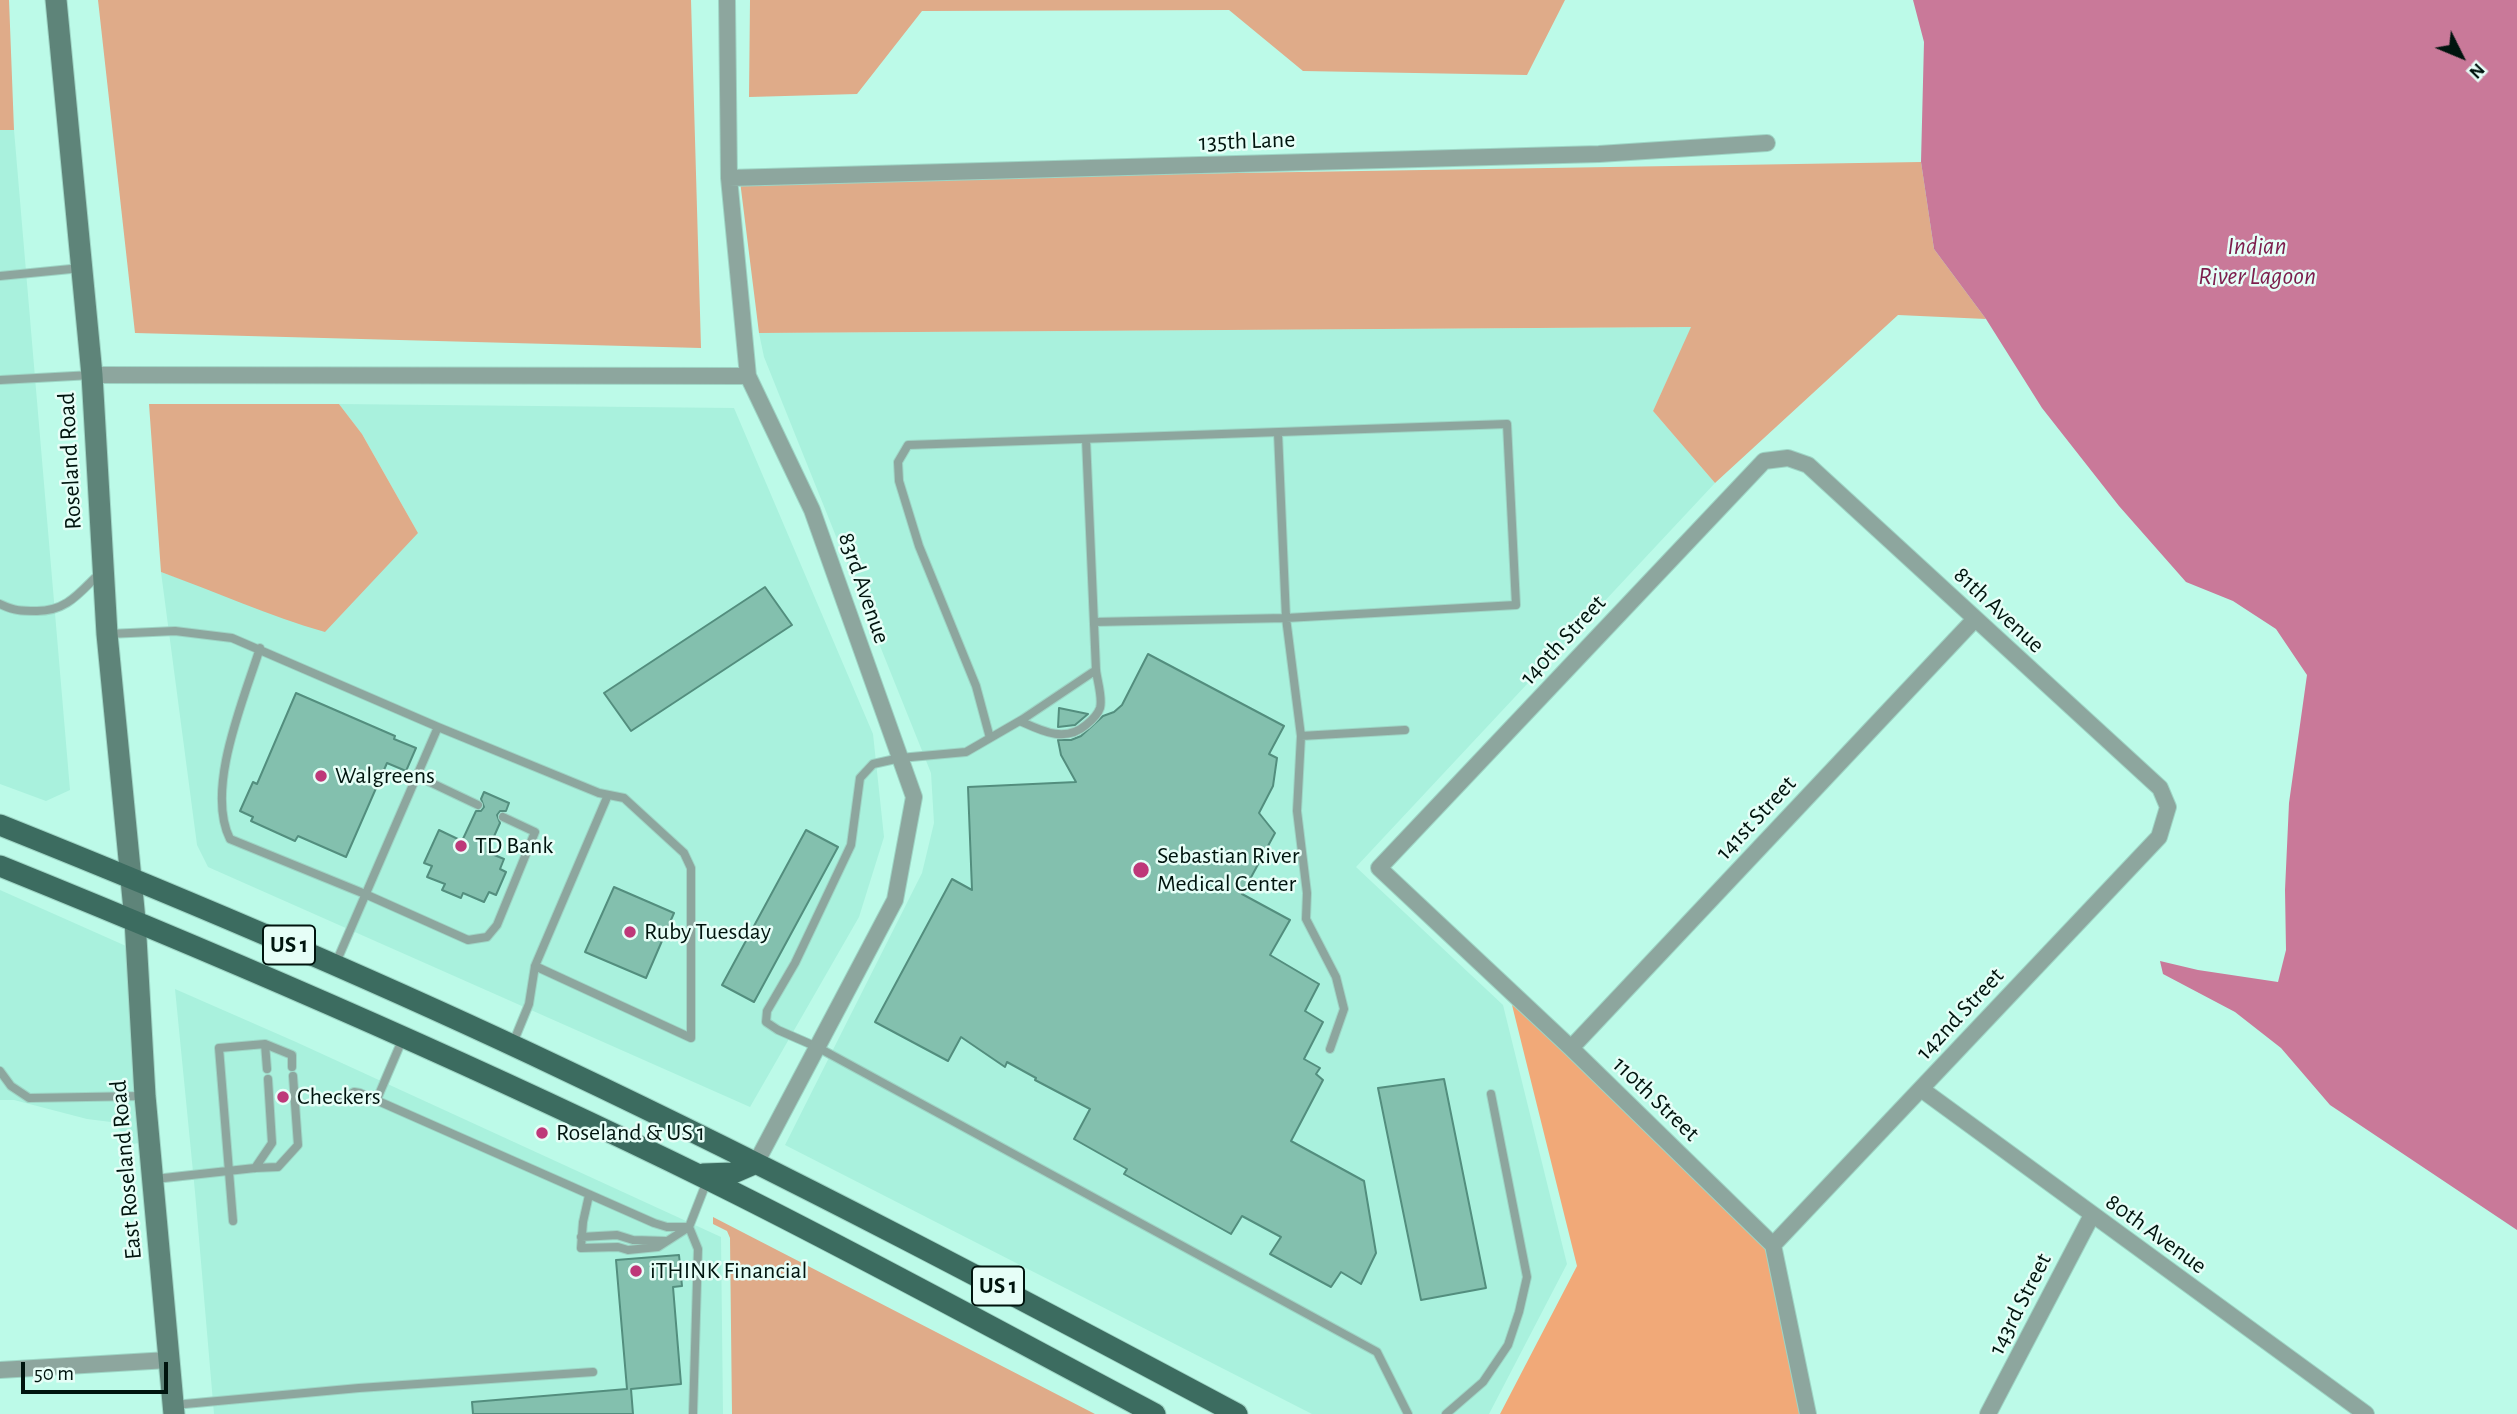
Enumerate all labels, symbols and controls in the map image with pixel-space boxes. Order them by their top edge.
north arrow [2426,21,2496,91]
text: N [2465,59,2488,82]
street label: 135th Lane [1198,125,1296,157]
water label: Indian River Lagoon [2198,230,2316,292]
street label: Roseland Road [52,392,88,530]
street label: 83rd Avenue [832,529,896,647]
street label: 81th Avenue [1948,561,2050,659]
street label: 140th Street [1514,589,1612,691]
place label: Walgreens [335,762,435,790]
marker: Walgreens [313,768,329,784]
street label: 141st Street [1710,770,1802,866]
place label: TD Bank [475,832,553,860]
marker: TD Bank [453,838,469,854]
place label: Sebastian River Medical Center [1157,842,1300,898]
marker: Sebastian River Medical Center [1131,860,1151,880]
place label: Ruby Tuesday [644,918,771,946]
marker: Ruby Tuesday [622,924,638,940]
road number: US 1 [263,926,315,964]
street label: 142nd Street [1910,962,2010,1066]
street label: 110th Street [1607,1051,1705,1147]
street label: East Roseland Road [104,1079,148,1261]
place label: Checkers [297,1083,381,1111]
marker: Checkers [275,1089,291,1105]
place label: Roseland & US 1 [556,1119,705,1147]
marker: Roseland & US 1 [534,1125,550,1141]
street label: 80th Avenue [2100,1188,2212,1280]
street label: 143rd Street [1982,1248,2058,1360]
place label: iTHINK Financial [650,1257,807,1285]
marker: iTHINK Financial [628,1263,644,1279]
road number: US 1 [972,1266,1024,1306]
scale bar [24,1348,172,1392]
text: 50 m [34,1363,74,1384]

